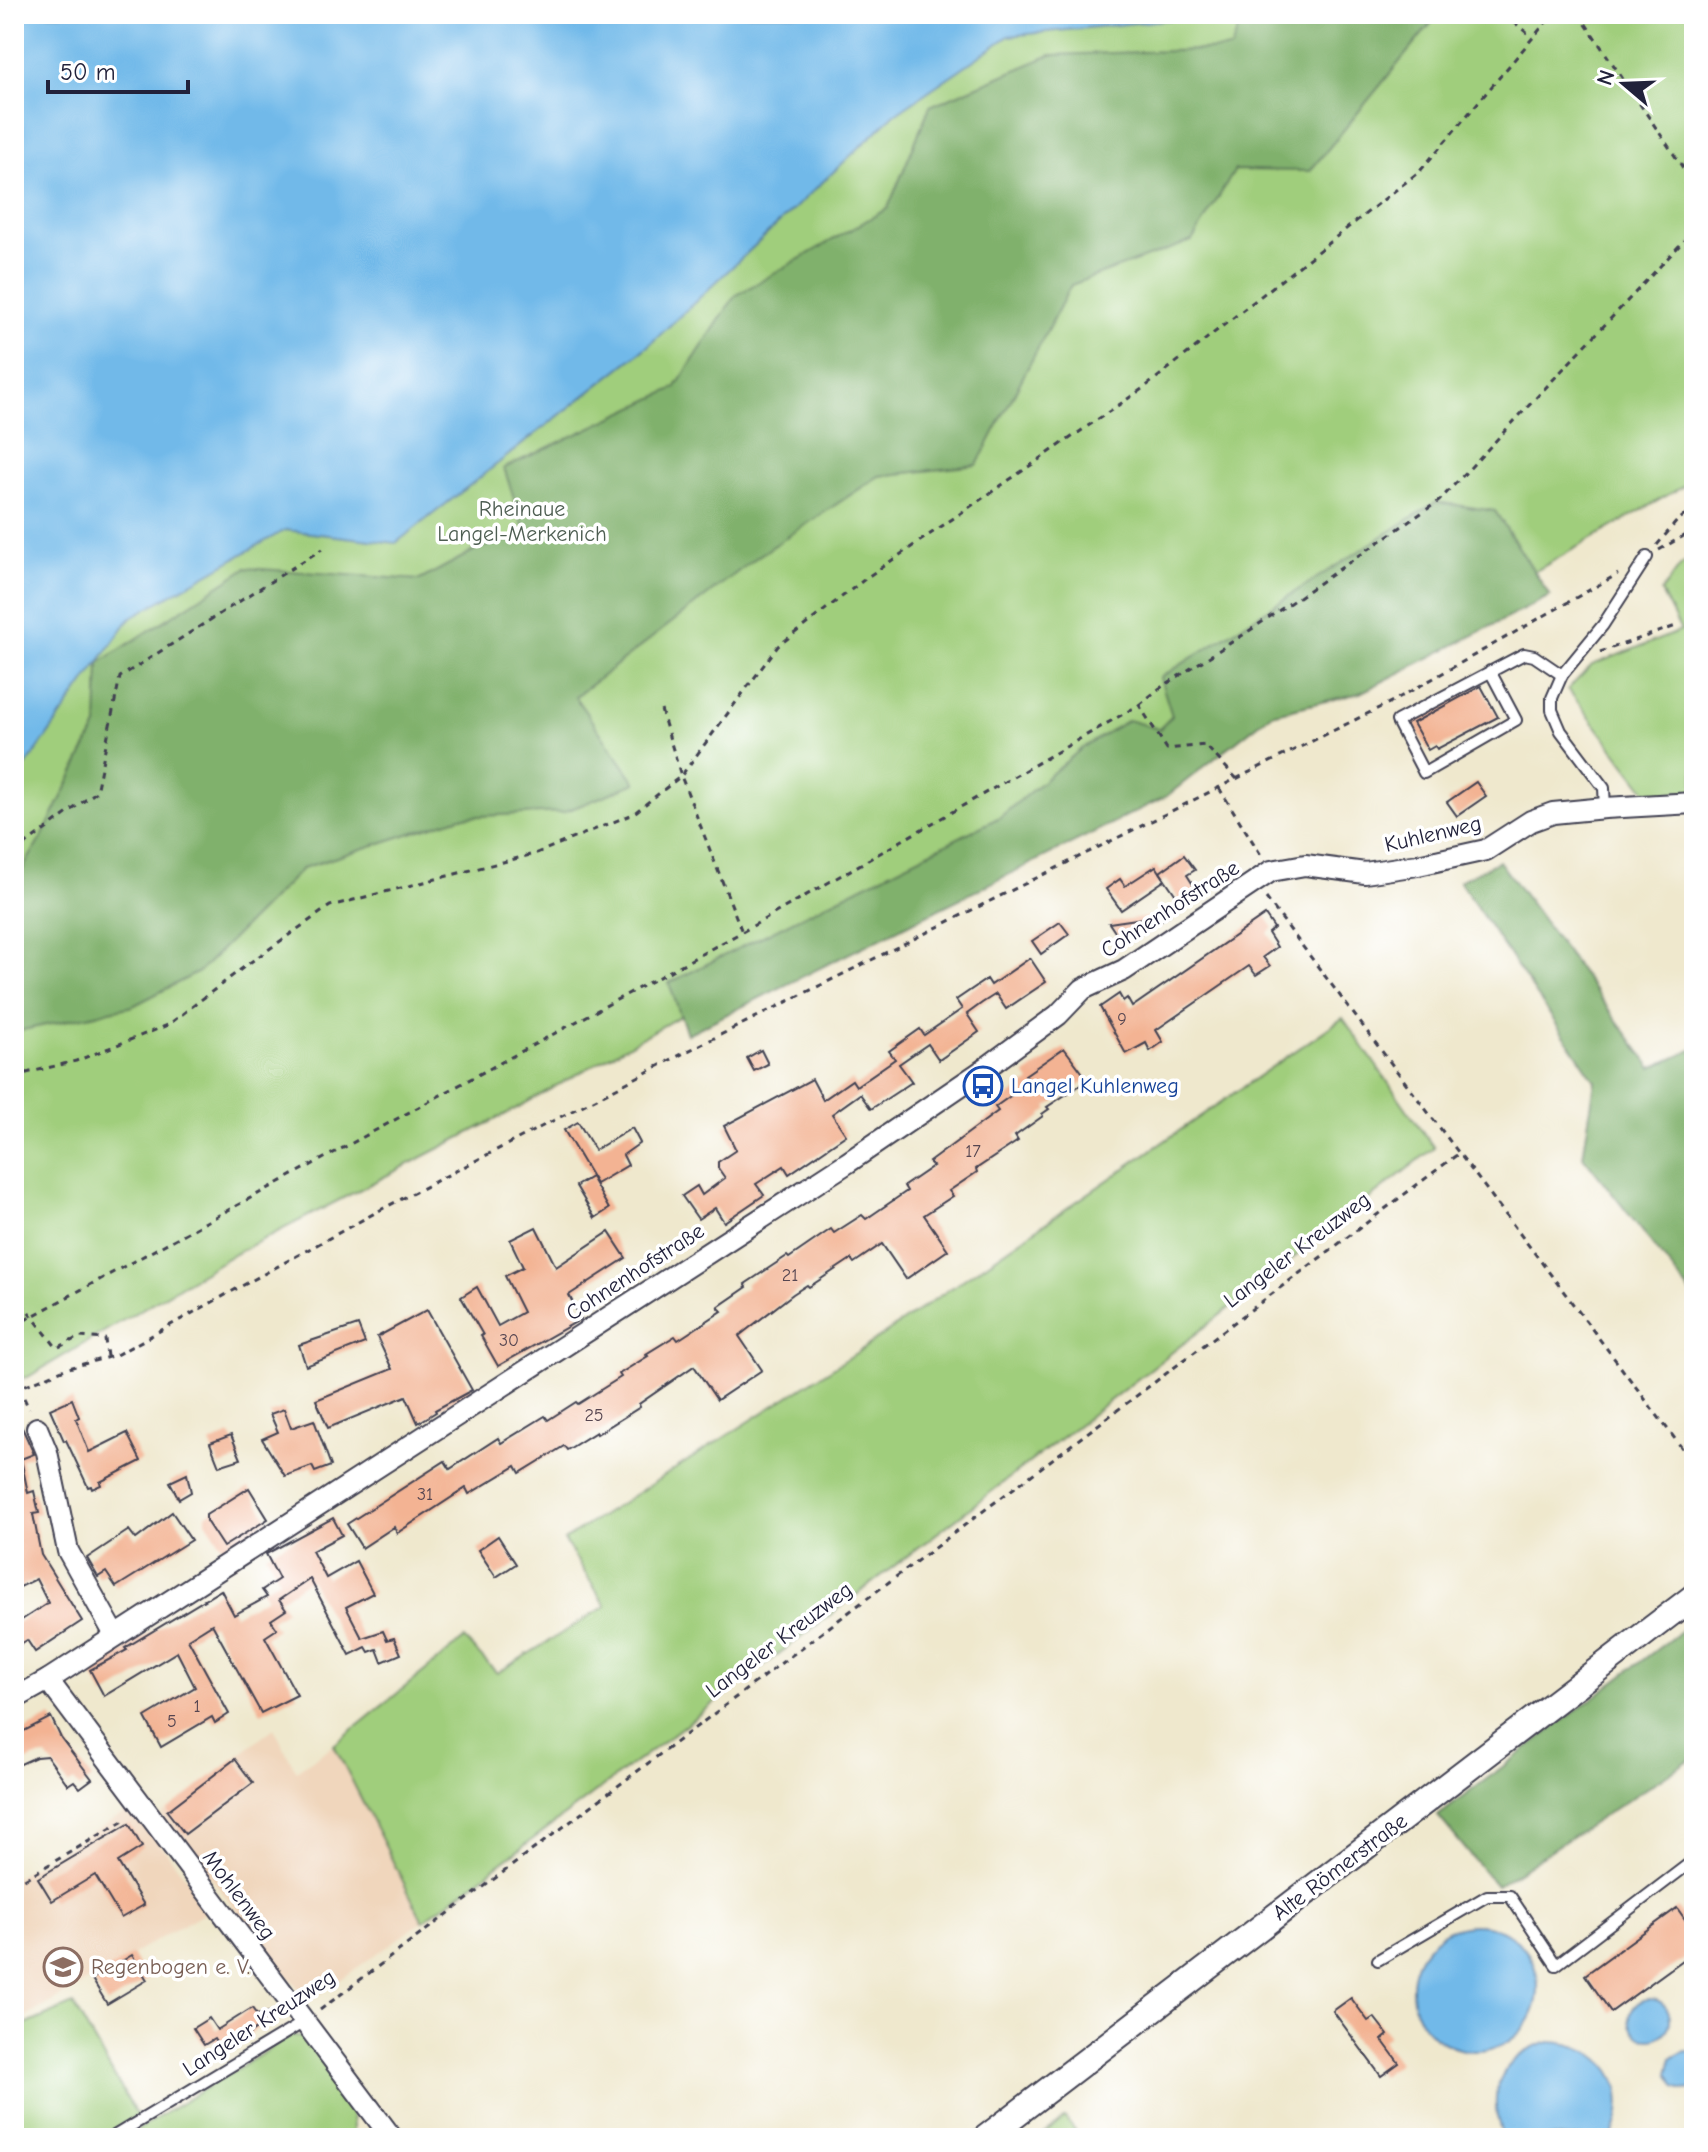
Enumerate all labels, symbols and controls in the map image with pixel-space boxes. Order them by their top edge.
scale bar [48,44,188,94]
north arrow [1584,44,1664,124]
text: 50 m [60,58,116,86]
text: N [1591,67,1621,89]
park label: Rheinaue Langel-Merkenich [437,496,607,547]
street label: Kuhlenweg [1382,810,1484,858]
street label: Cohnenhofstraße [1096,855,1244,963]
house number: 9 [1117,1009,1127,1030]
bus stop icon: Langel Kuhlenweg [962,1065,1004,1107]
place label: Langel Kuhlenweg [1011,1073,1179,1099]
house number: 17 [965,1141,981,1162]
street label: Langeler Kreuzweg [1219,1186,1375,1314]
street label: Cohnenhofstraße [561,1218,709,1326]
house number: 21 [782,1265,798,1286]
house number: 30 [499,1330,519,1351]
house number: 25 [584,1405,604,1426]
house number: 31 [417,1484,433,1505]
street label: Langeler Kreuzweg [701,1576,857,1704]
house number: 1 [193,1696,201,1717]
house number: 5 [167,1711,177,1732]
street label: Alte Römerstraße [1268,1808,1412,1926]
street label: Mohlenweg [197,1845,281,1945]
school or university icon: Regenbogen e. V. [42,1946,84,1988]
place label: Regenbogen e. V. [91,1954,250,1980]
street label: Langeler Kreuzweg [178,1964,340,2082]

